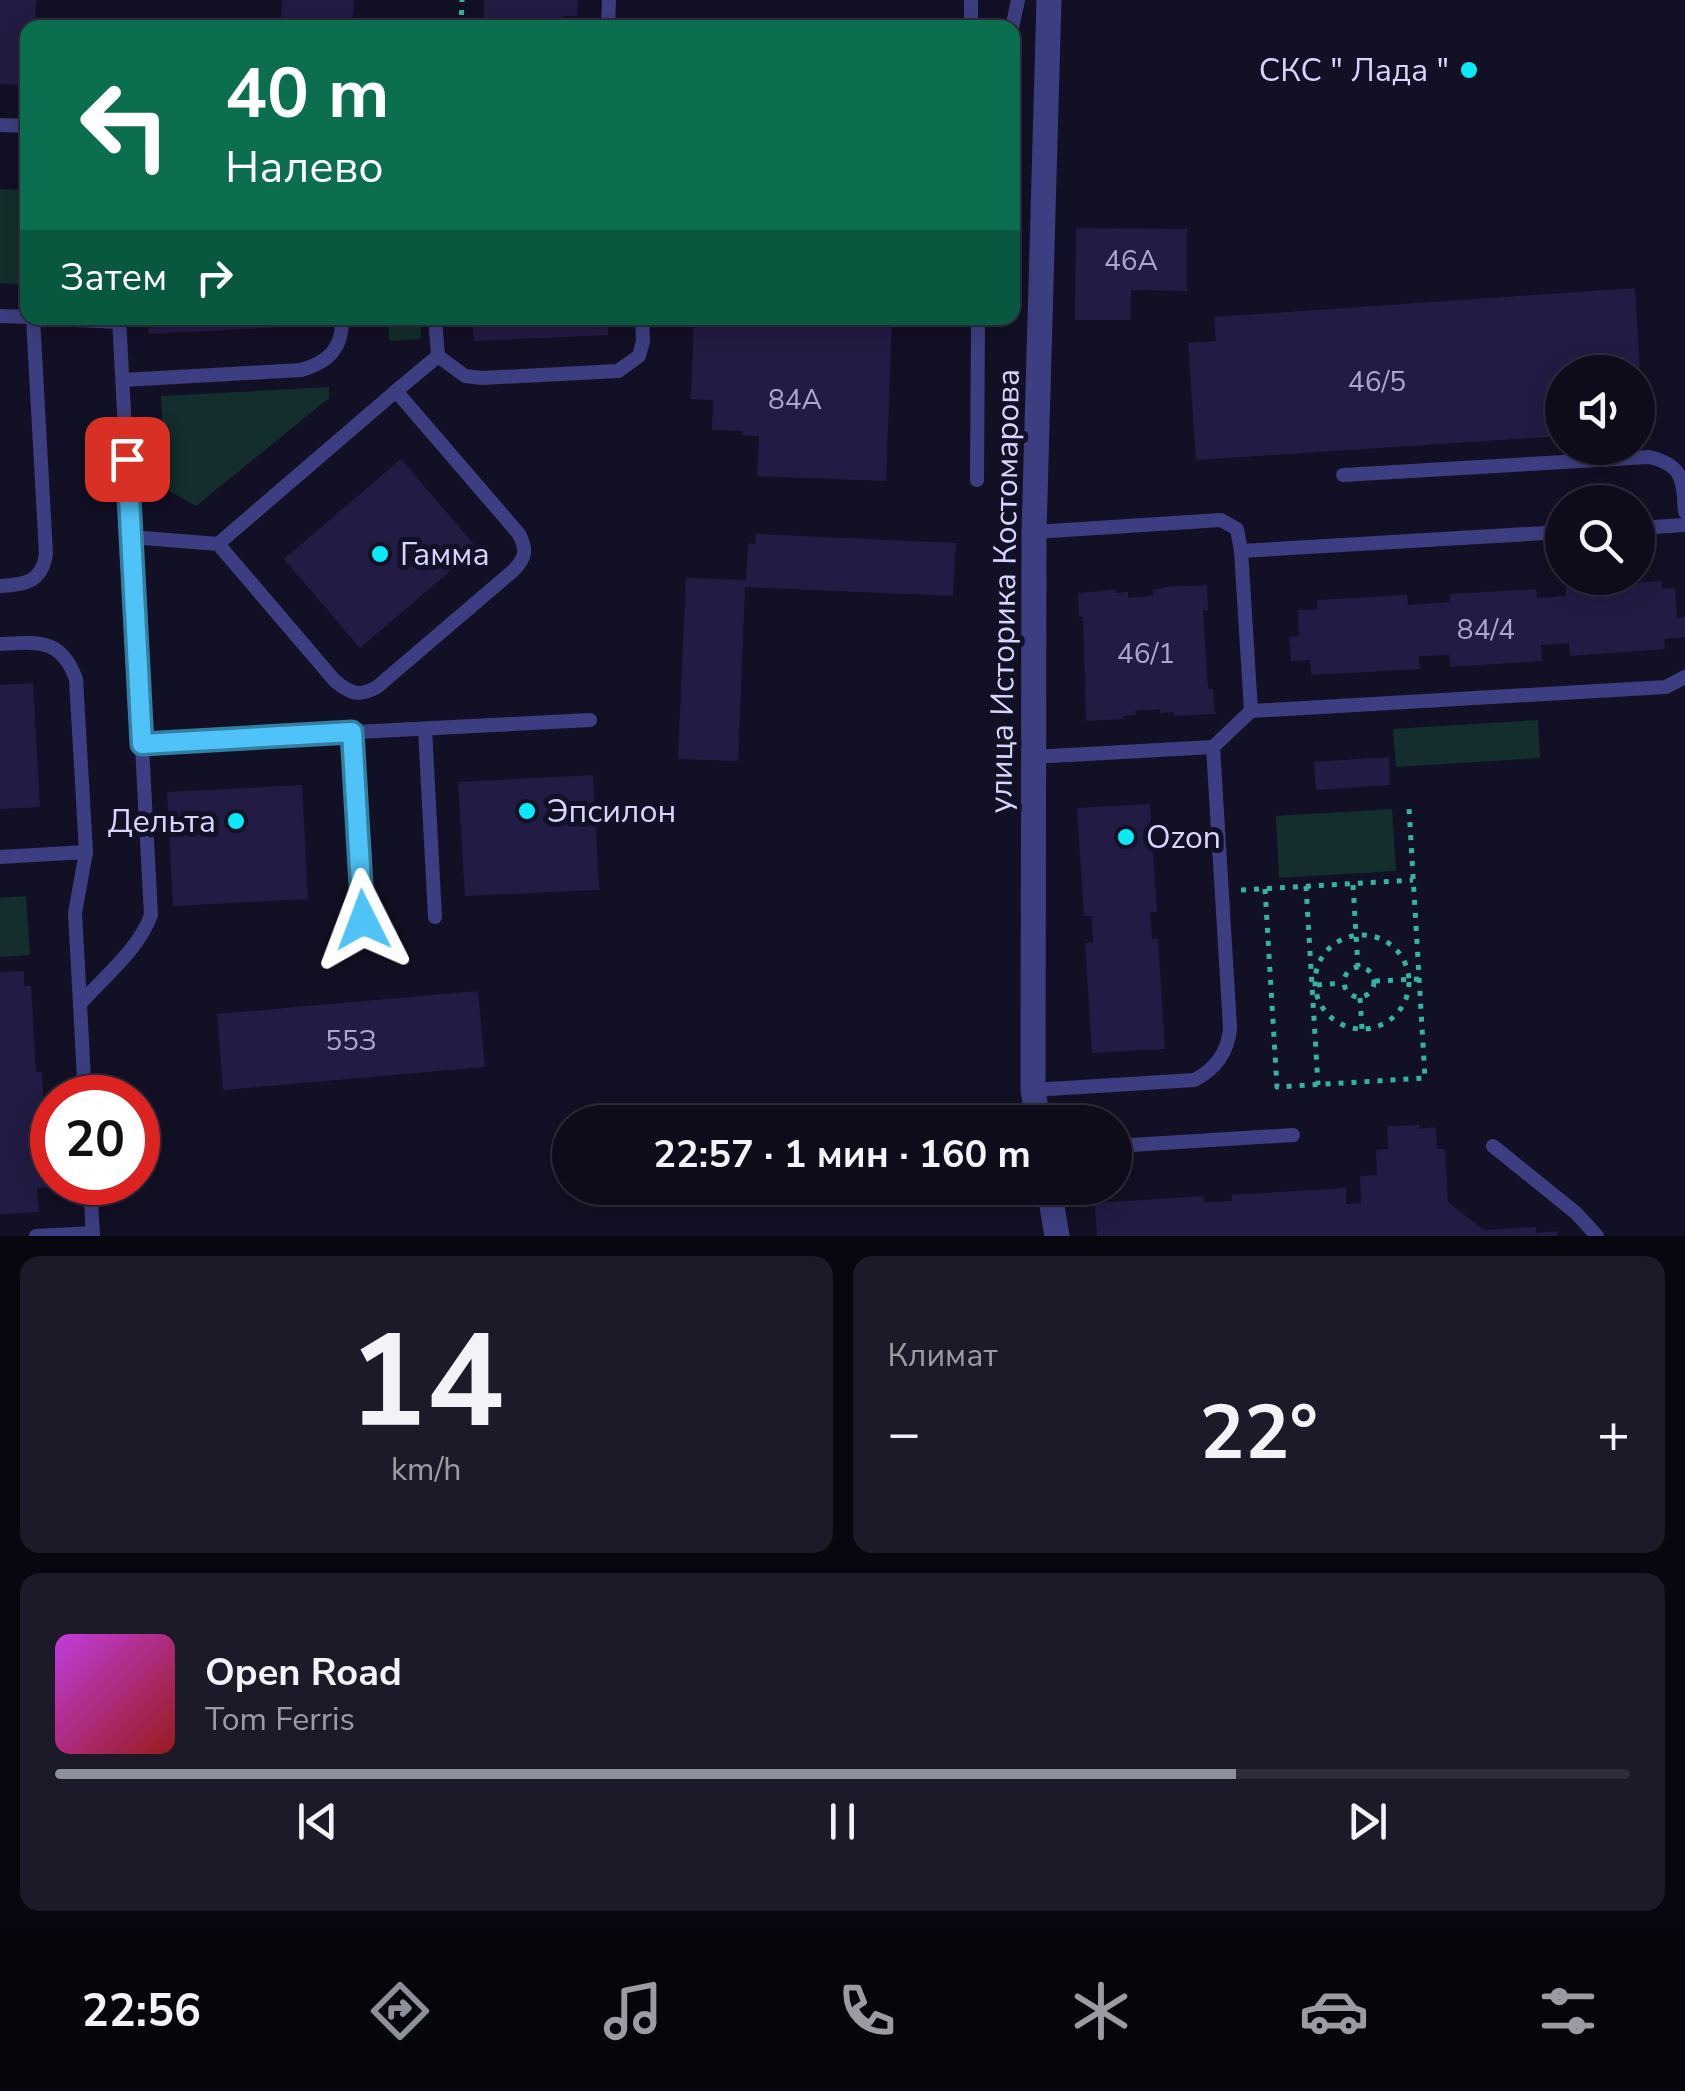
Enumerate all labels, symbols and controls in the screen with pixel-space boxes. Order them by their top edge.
text: 40 m [225,46,389,142]
place label: СКС " Лада " [1259,49,1449,92]
marker: СКС " Лада " [1458,59,1480,81]
icon: left [60,60,190,190]
text: Налево [225,137,384,198]
house number: 46А [1104,242,1158,280]
icon: right [187,250,242,305]
text: Затем [60,252,167,303]
map controls [1545,355,1655,595]
button: sound [1545,355,1655,465]
house number: 46/5 [1348,363,1406,401]
street label: улица Историка Костомарова [979,368,1030,814]
house number: 84А [768,381,822,419]
pin [85,417,170,502]
icon: arrive [100,432,155,487]
button: search [1545,485,1655,595]
place label: Гамма [400,533,490,576]
marker: Гамма [369,543,391,565]
house number: 84/4 [1457,611,1515,649]
house number: 46/1 [1117,635,1175,673]
place label: Эпсилон [547,790,676,833]
place label: Дельта [108,800,216,843]
marker: Эпсилон [516,800,538,822]
marker: Дельта [225,810,247,832]
place label: Ozon [1146,816,1221,859]
marker: Ozon [1115,826,1137,848]
position arrow [311,868,415,972]
house number: 55З [325,1022,377,1060]
speed limit sign: 20 [30,1075,160,1205]
text: 22:57 · 1 мин · 160 m [653,1129,1031,1180]
text: 14 [348,1294,504,1471]
text: Климат [888,1334,998,1377]
text: 22° [1200,1382,1318,1484]
text: − [888,1396,921,1471]
text: + [1597,1396,1630,1471]
text: km/h [391,1448,462,1491]
text: Open Road [205,1647,402,1698]
text: Tom Ferris [205,1698,355,1741]
icon: previous [290,1794,345,1849]
icon: pause [815,1794,870,1849]
icon: next [1340,1794,1395,1849]
icon: directions [365,1976,435,2046]
icon: music [598,1976,668,2046]
icon: phone [832,1976,902,2046]
icon: climate [1066,1976,1136,2046]
icon: car [1299,1976,1369,2046]
icon: filters [1533,1976,1603,2046]
text: 22:56 [82,1981,201,2042]

